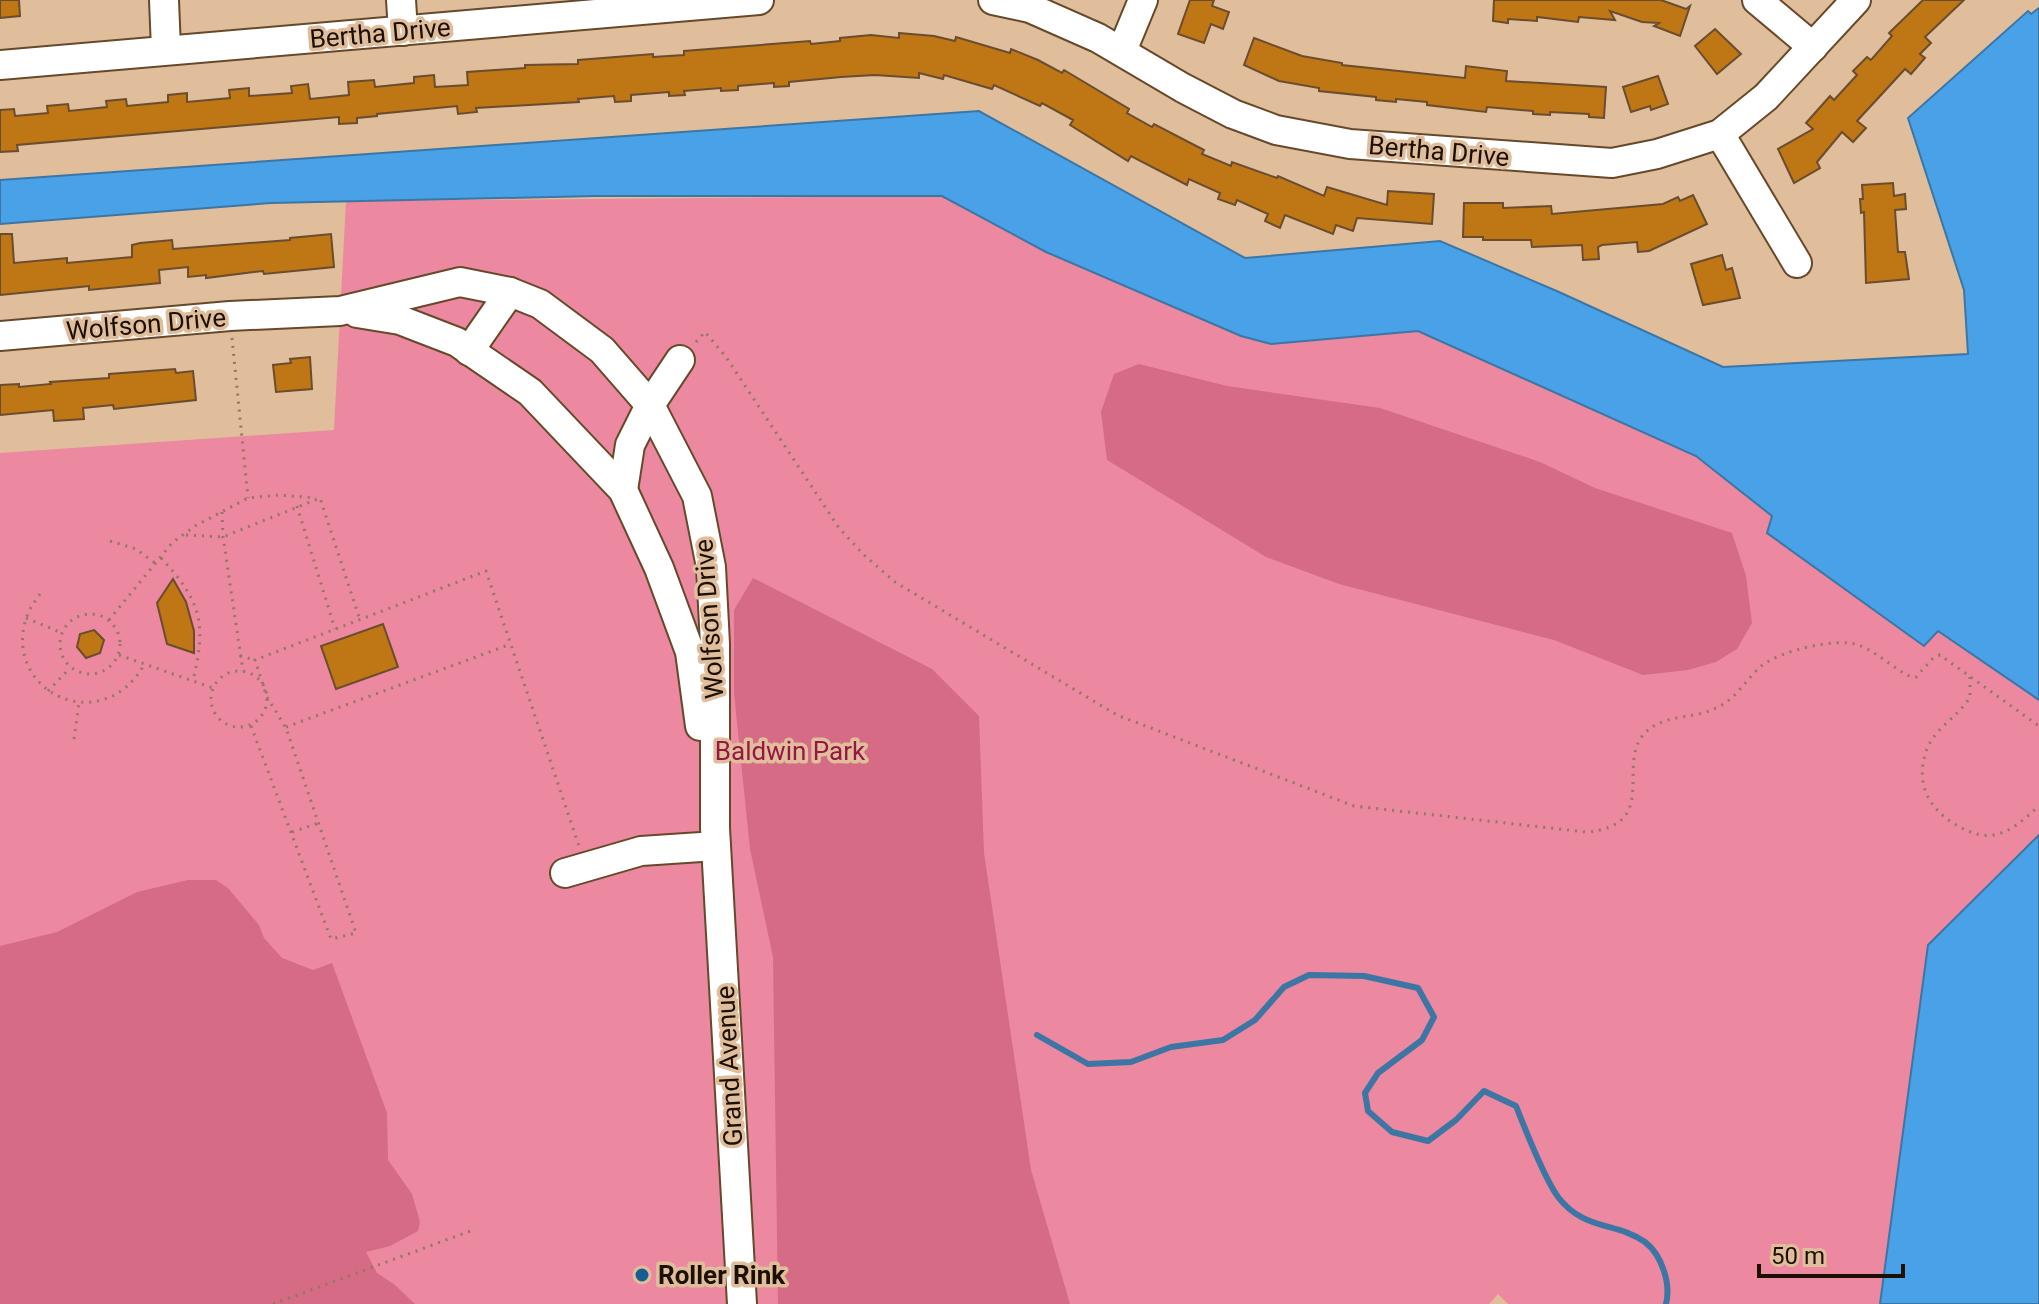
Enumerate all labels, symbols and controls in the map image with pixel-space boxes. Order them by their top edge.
street label: Bertha Drive [308,12,452,54]
street label: Bertha Drive [1367,130,1511,172]
street label: Wolfson Drive [65,302,227,346]
street label: Wolfson Drive [688,538,730,700]
park label: Baldwin Park [715,736,866,766]
street label: Grand Avenue [710,985,748,1147]
scale bar [1759,1228,1903,1278]
text: 50 m [1771,1242,1825,1270]
place label: Roller Rink [658,1260,786,1290]
marker: Roller Rink [633,1266,651,1284]

